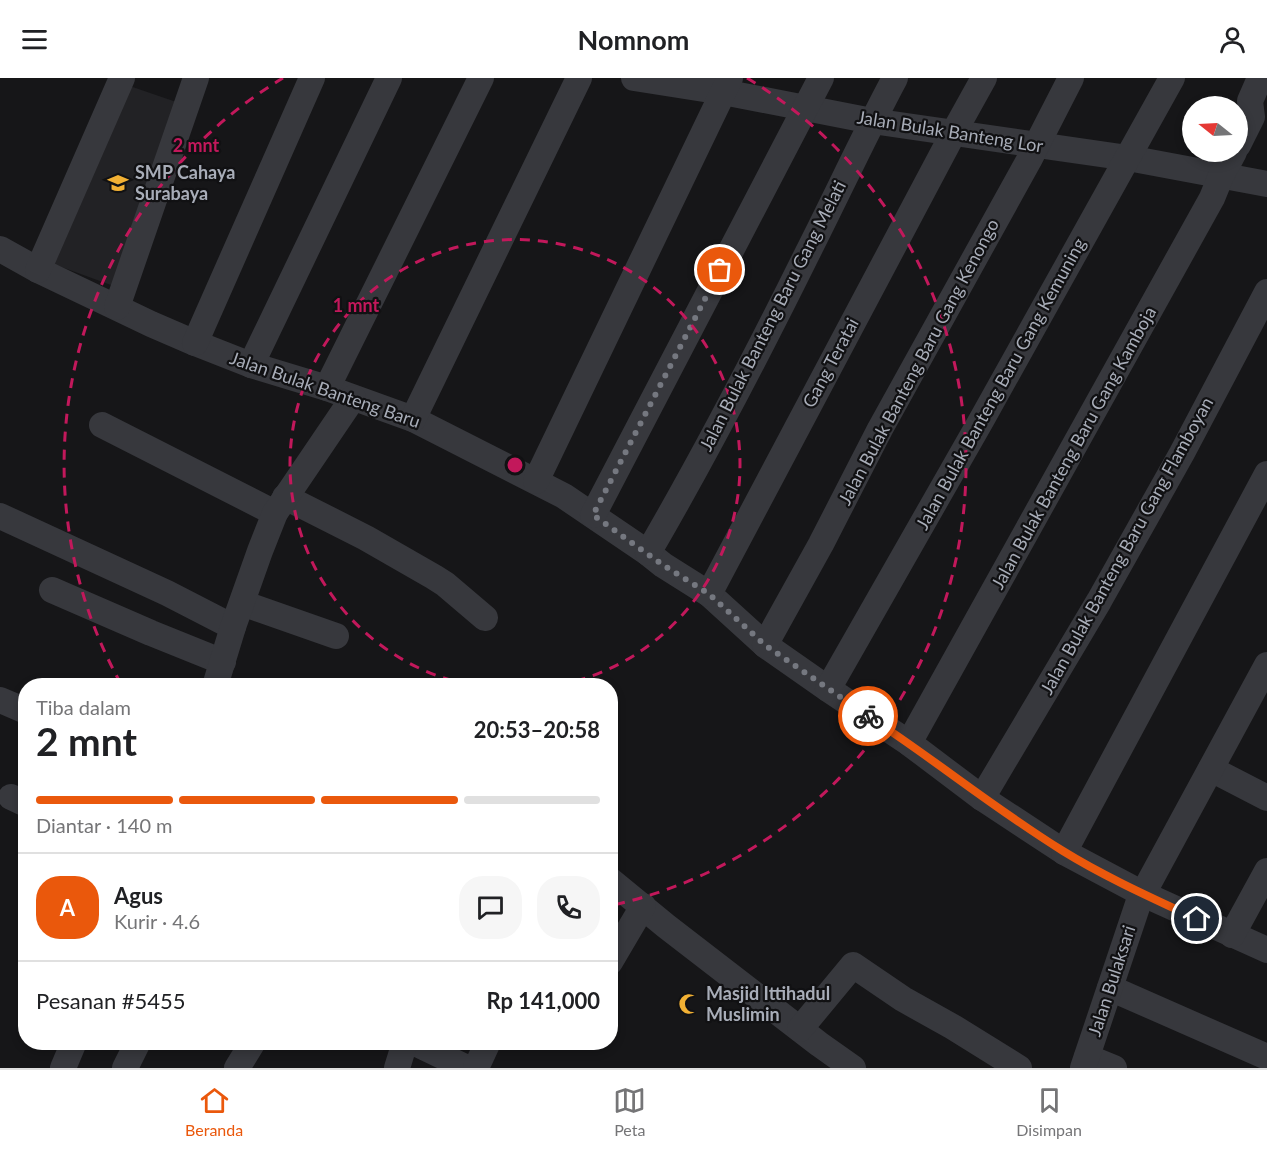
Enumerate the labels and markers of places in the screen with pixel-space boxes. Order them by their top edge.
place label: SMP Cahaya Surabaya [135,161,235,204]
school or university icon: SMP Cahaya Surabaya [106,171,130,195]
pin [694,244,745,295]
centre of rings [505,455,525,475]
pin [1171,893,1222,944]
place label: Masjid Ittihadul Muslimin [706,982,830,1025]
mosque icon: Masjid Ittihadul Muslimin [677,992,701,1016]

